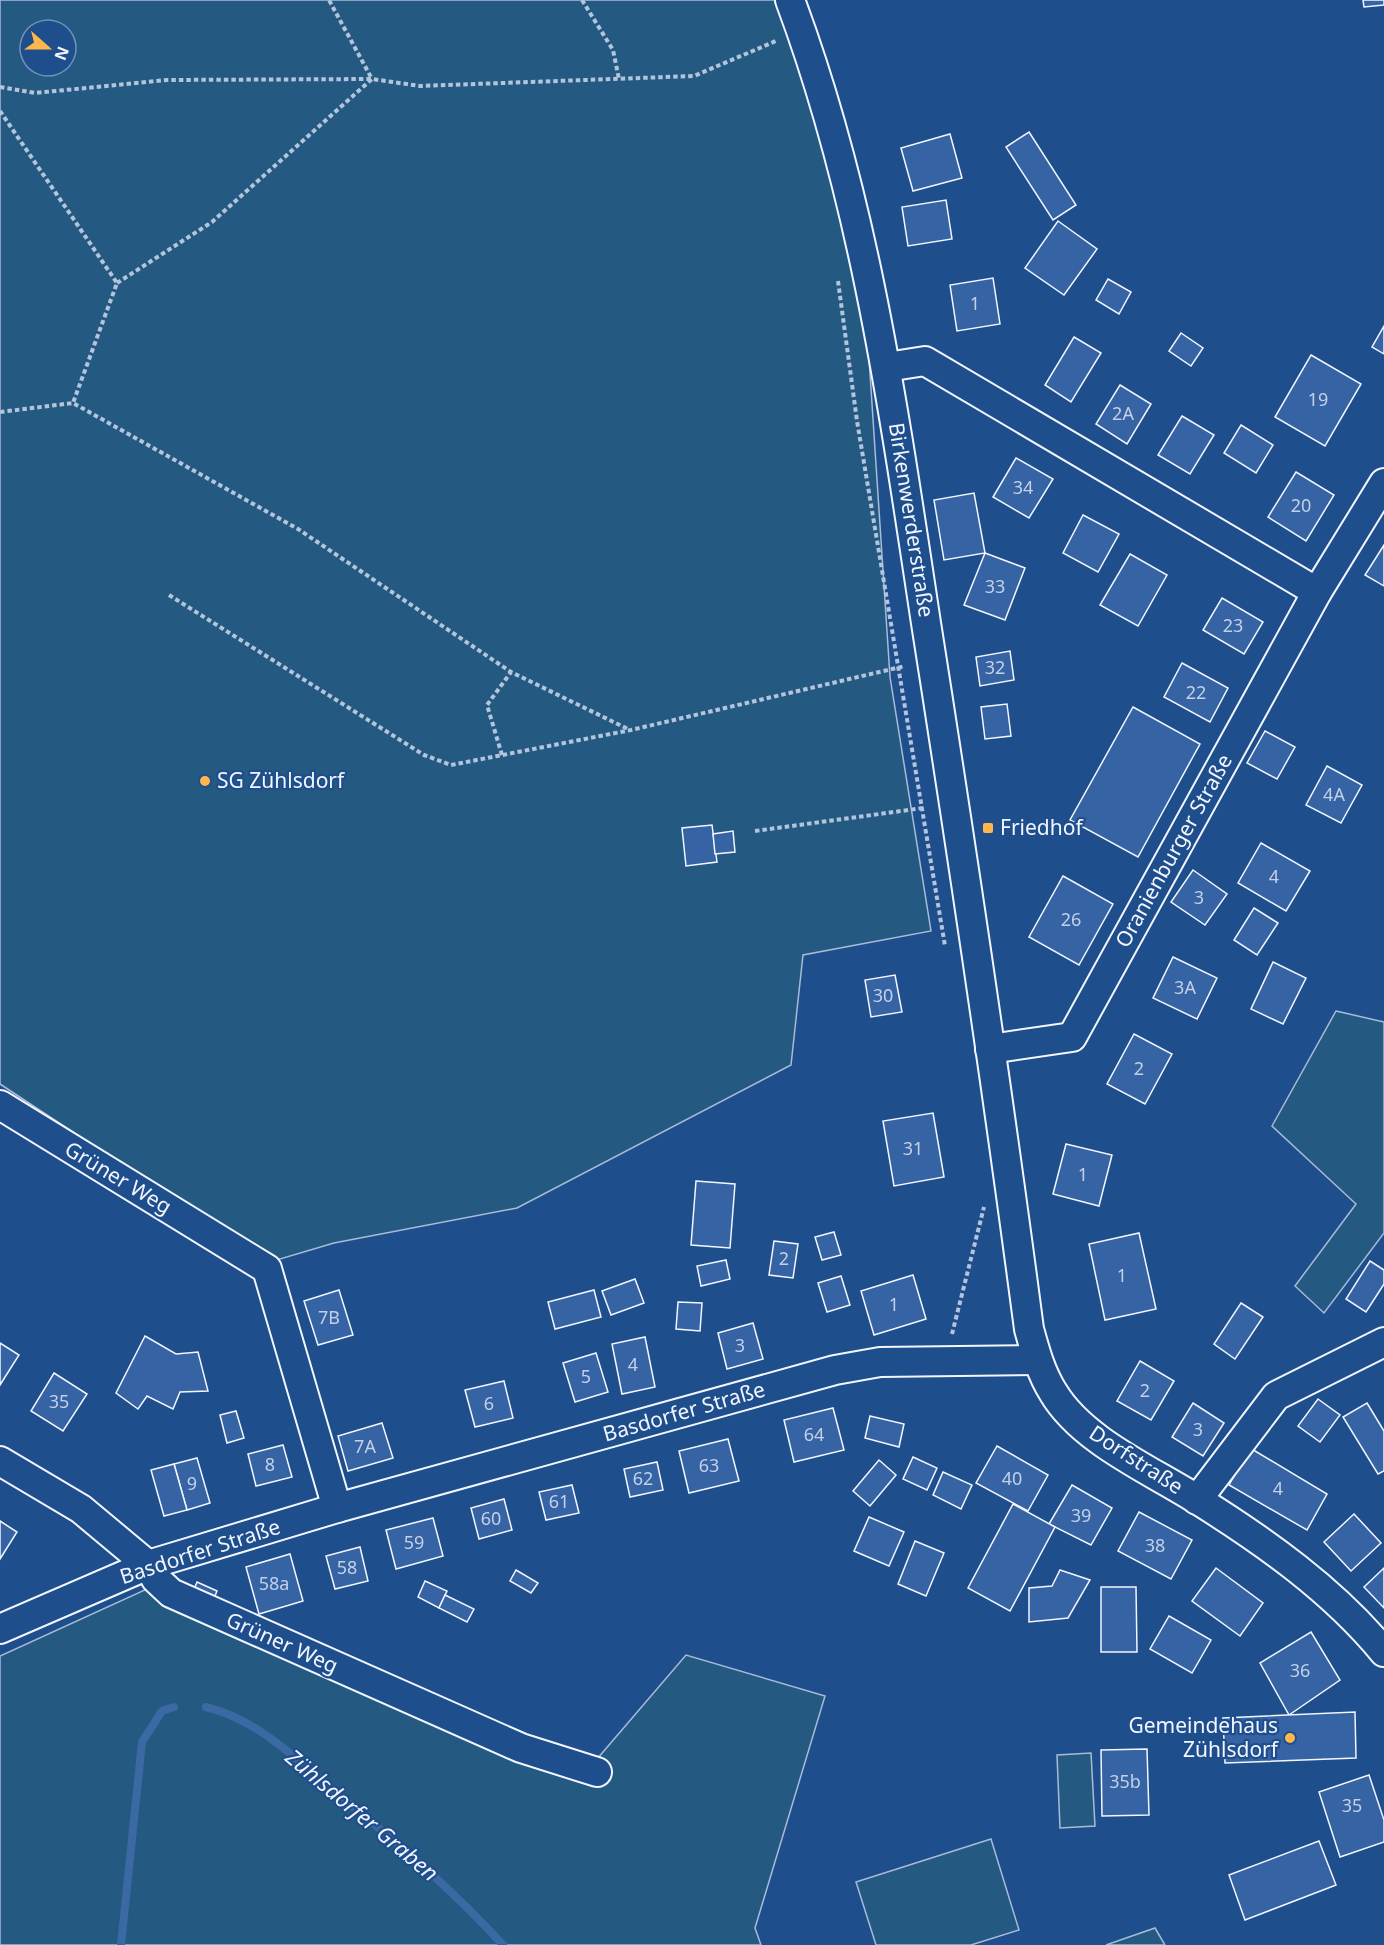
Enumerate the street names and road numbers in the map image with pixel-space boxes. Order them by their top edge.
street label: Birkenwerderstraße [883,421,941,619]
street label: Oranienburger Straße [1108,749,1238,952]
street label: Grüner Weg [60,1134,177,1220]
street label: Basdorfer Straße [599,1375,768,1448]
street label: Dorfstraße [1084,1418,1189,1500]
street label: Basdorfer Straße [116,1512,284,1590]
street label: Grüner Weg [222,1605,343,1679]

